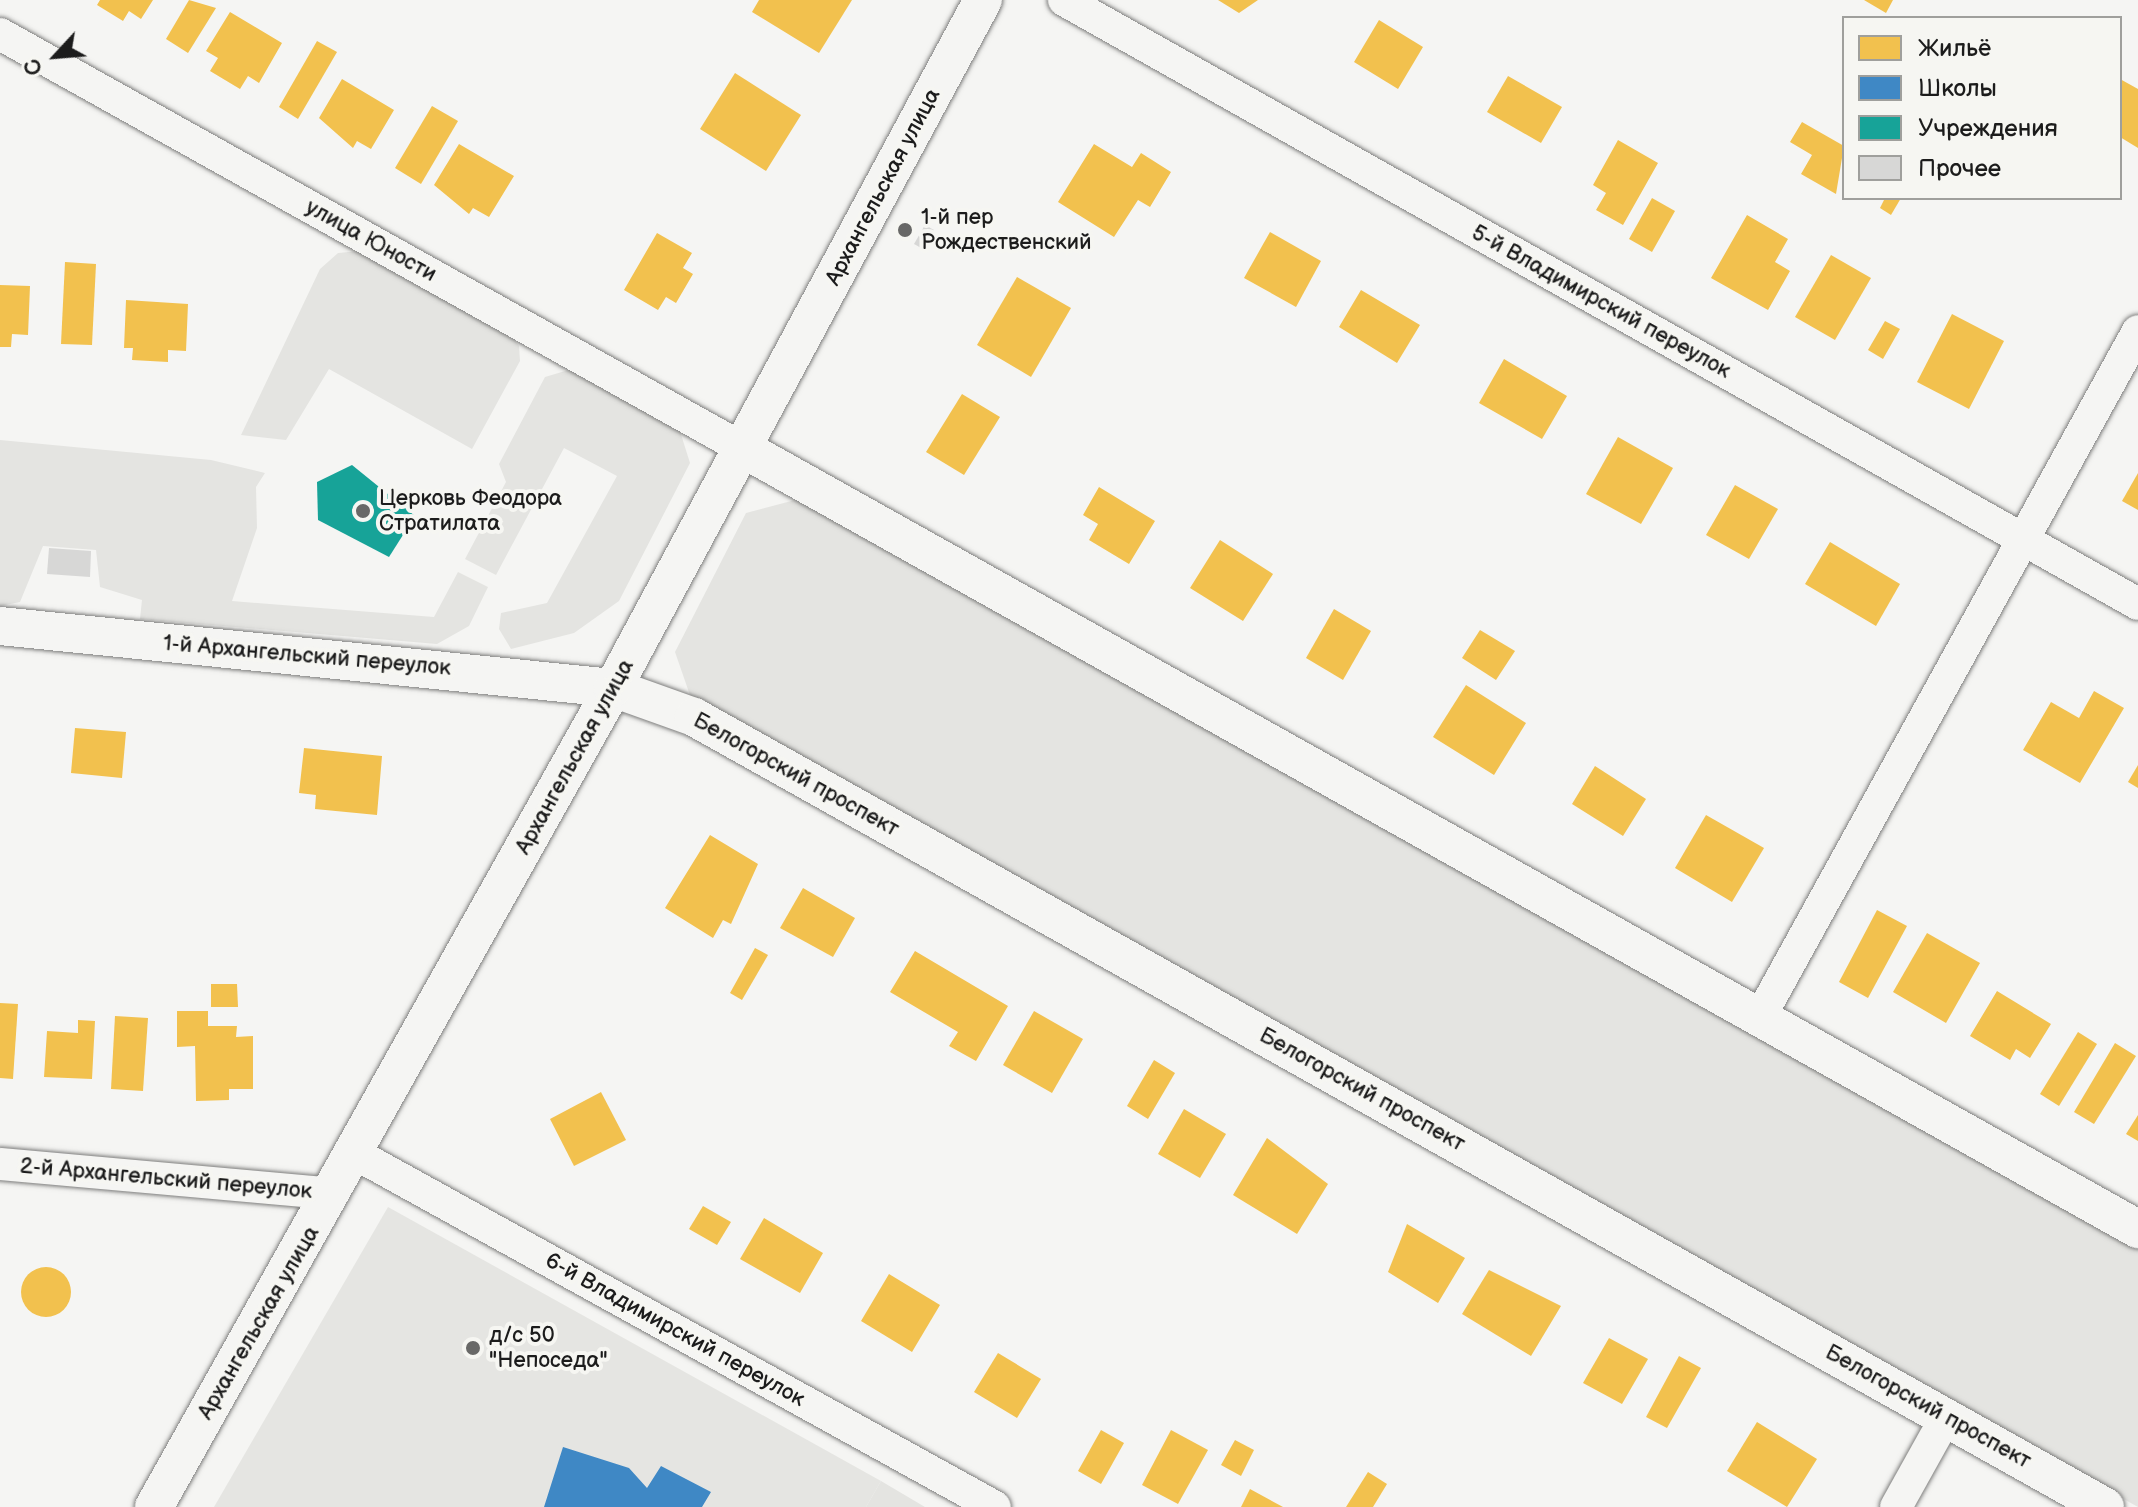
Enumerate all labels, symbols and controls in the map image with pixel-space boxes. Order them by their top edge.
north arrow [16,16,96,96]
legend [1842,16,2122,200]
text: Жильё [1918,34,1991,63]
text: С [18,54,49,80]
text: Школы [1918,74,1997,103]
street label: Архангельская улица [820,84,946,290]
text: Учреждения [1918,114,2058,143]
text: Прочее [1918,154,2001,183]
street label: улица Юности [301,194,441,288]
place label: 1-й пер Рождественский [921,204,1092,256]
street label: 5-й Владимирский переулок [1467,220,1735,384]
marker: 1-й пер Рождественский [896,221,914,239]
place label: Церковь Феодора Стратилата [379,485,562,536]
marker: Церковь Феодора Стратилата [354,502,372,520]
street label: 1-й Архангельский переулок [162,630,452,682]
street label: Архангельская улица [510,655,640,859]
street label: Белогорский проспект [689,707,903,843]
street label: Белогорский проспект [1255,1022,1469,1158]
street label: 2-й Архангельский переулок [19,1153,313,1205]
street label: Архангельская улица [193,1222,325,1424]
street label: 6-й Владимирский переулок [540,1247,810,1413]
place label: д/с 50 "Непоседа" [489,1322,608,1374]
marker: д/с 50 "Непоседа" [464,1339,482,1357]
street label: Белогорский проспект [1821,1339,2035,1475]

